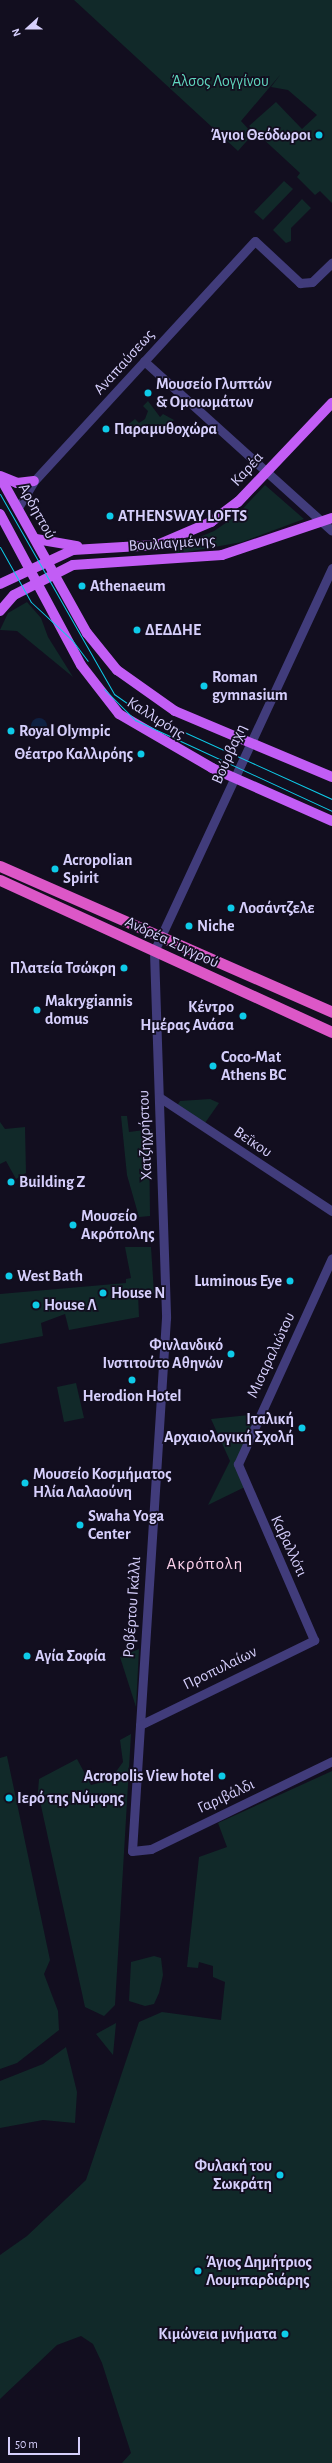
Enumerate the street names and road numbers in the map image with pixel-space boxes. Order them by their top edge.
street label: Αναπαύσεως [90,325,158,399]
street label: Καρέα [226,448,268,490]
street label: Αρδηττού [14,480,60,542]
street label: Βουλιαγμένης [128,530,216,556]
street label: Καλλιρόης [123,693,189,743]
street label: Βούρβαχη [207,721,251,787]
street label: Ανδρέα Συγγρού [122,912,222,972]
street label: Χατζηχρήστου [134,1090,156,1180]
street label: Βεΐκου [230,1122,276,1162]
street label: Μισαραλιώτου [243,1309,299,1401]
street label: Καβαλλότι [266,1512,312,1580]
street label: Ροβέρτου Γκάλλι [119,1556,145,1658]
street label: Προπυλαίων [180,1642,260,1694]
street label: Γαριβάλδι [194,1775,258,1817]

